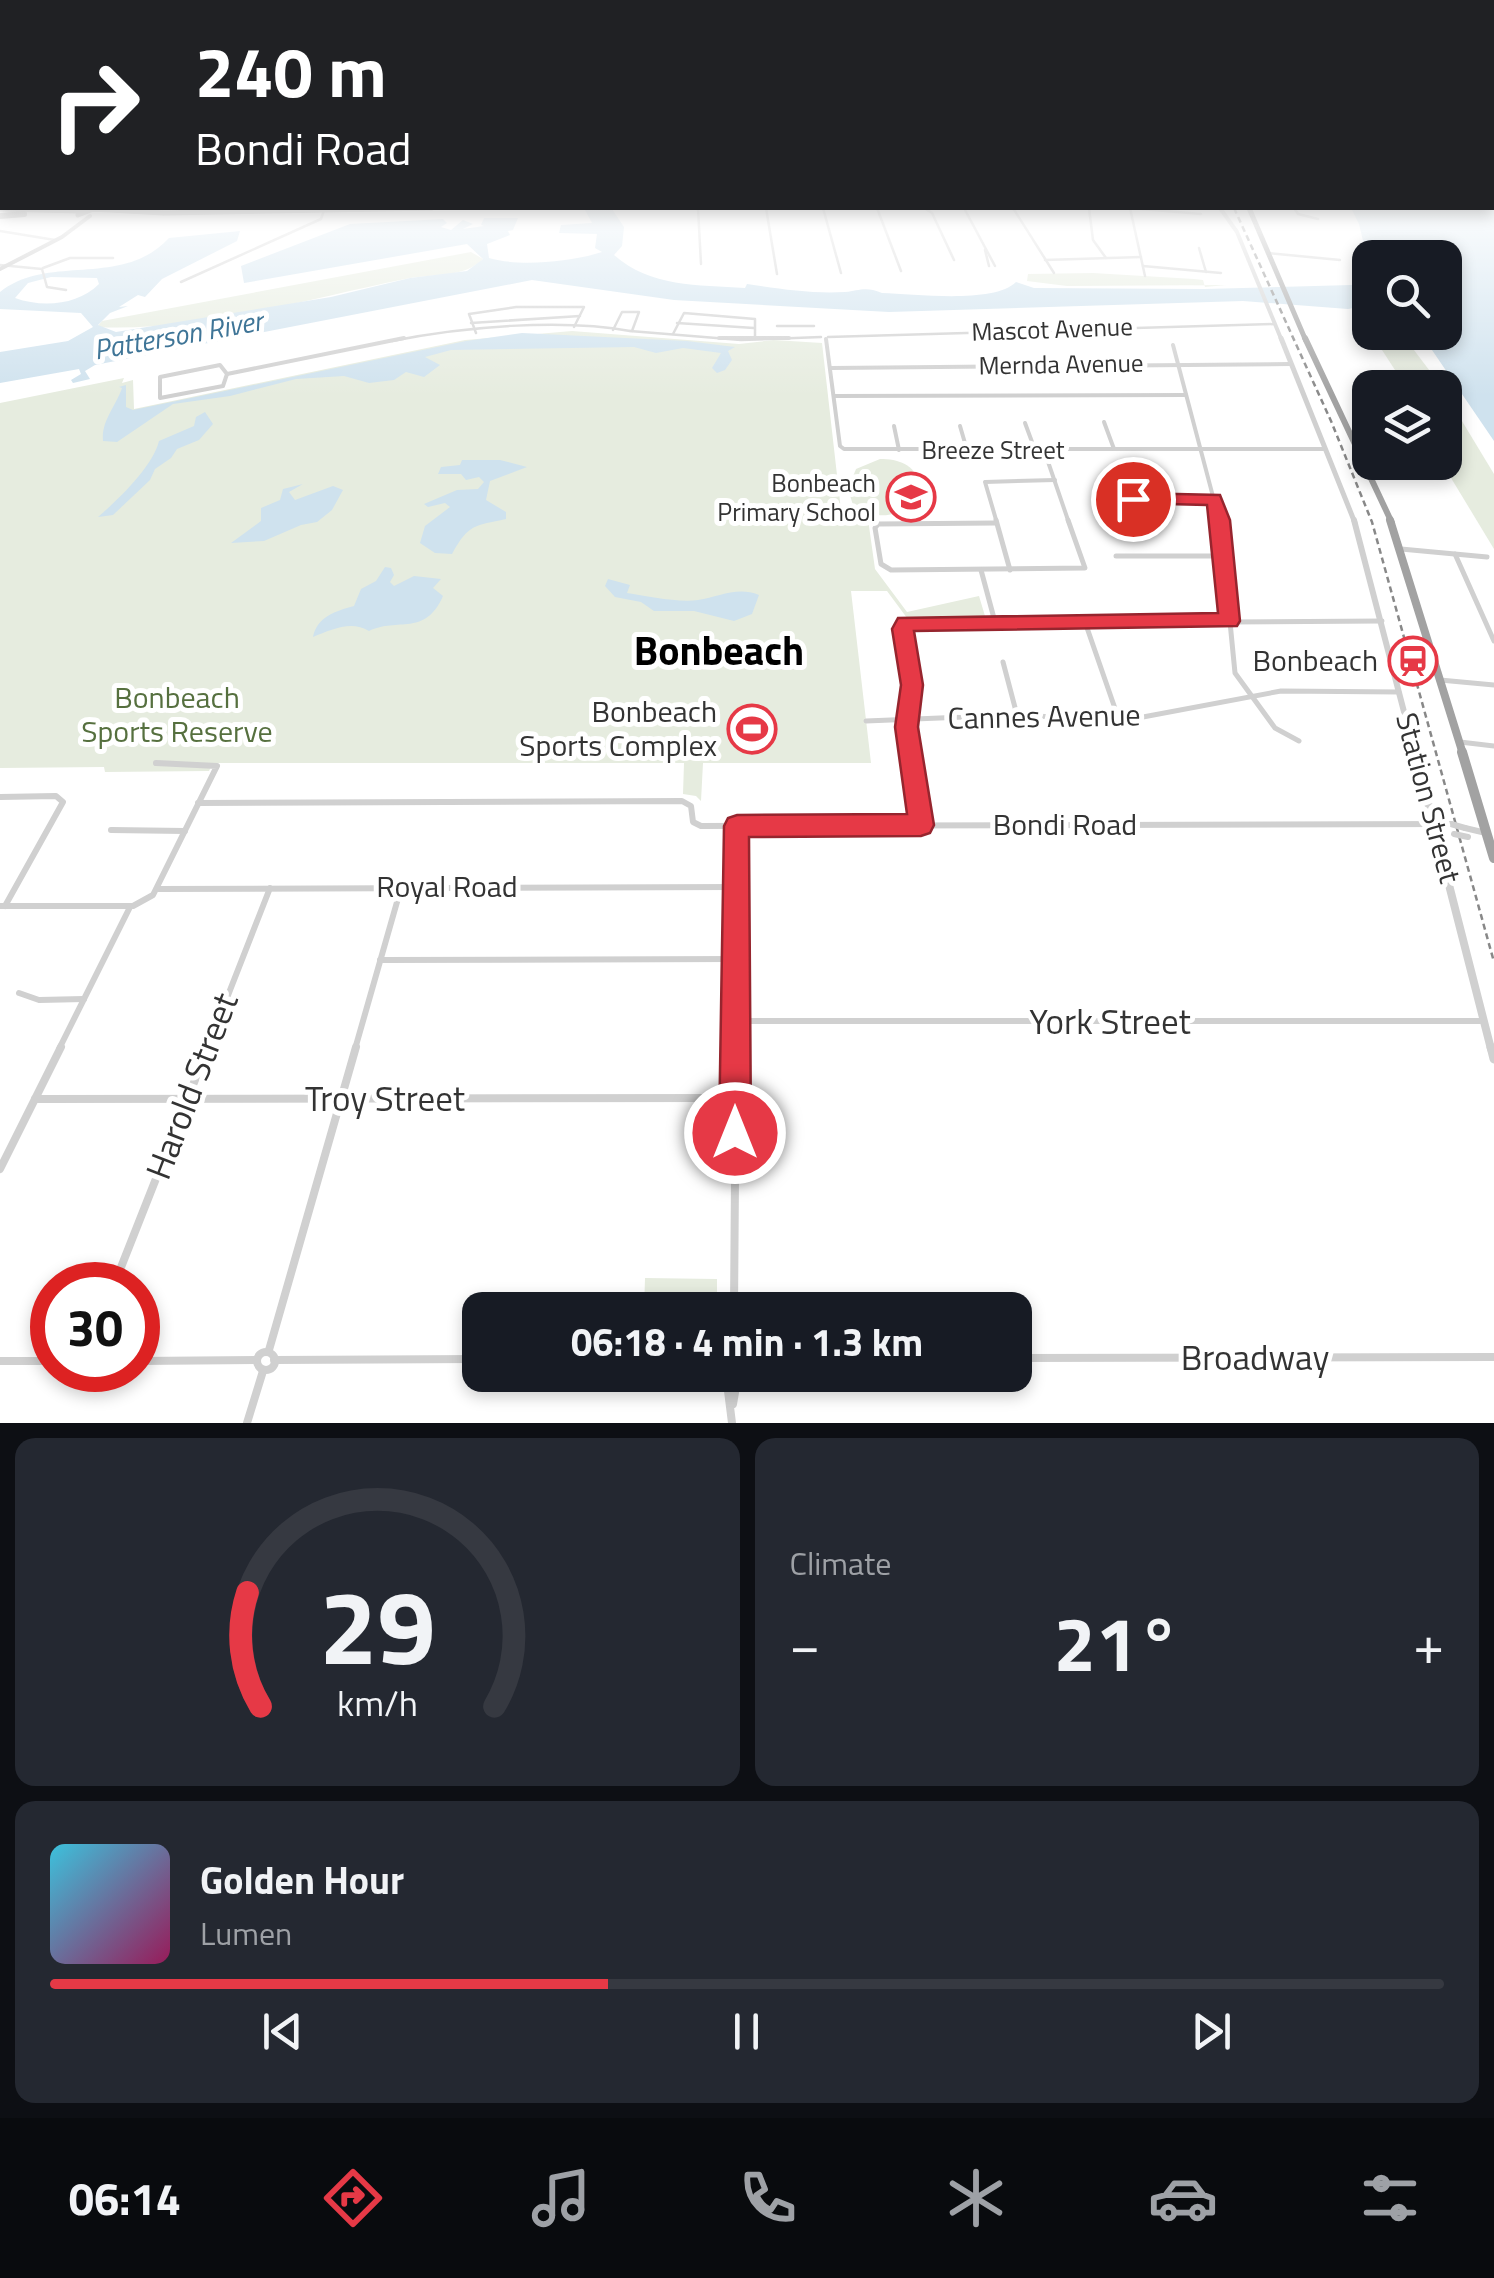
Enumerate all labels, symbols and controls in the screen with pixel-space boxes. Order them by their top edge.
text: 240 m [195,18,387,124]
icon: right [30,40,160,170]
text: Bondi Road [195,114,412,182]
map controls [1352,240,1462,480]
button: search [1352,240,1462,350]
water label: Patterson River [90,298,269,370]
street label: Mascot Avenue [971,307,1133,351]
street label: Mernda Avenue [978,344,1144,384]
button: layers [1352,370,1462,480]
street label: Breeze Street [922,431,1065,469]
pin [1091,457,1176,542]
place label: Bonbeach Primary School [717,464,876,531]
school or university icon: Bonbeach Primary School [885,471,937,523]
icon: arrive [1106,472,1161,527]
district label: Bonbeach [634,620,804,681]
station icon: Bonbeach [1387,635,1439,687]
place label: Bonbeach [1252,637,1378,683]
park label: Bonbeach Sports Reserve [81,674,273,754]
place label: Bonbeach Sports Complex [519,688,717,768]
street label: Cannes Avenue [947,691,1141,741]
sports icon: Bonbeach Sports Complex [726,703,778,755]
street label: Station Street [1384,707,1474,888]
street label: Bondi Road [993,801,1137,847]
street label: Royal Road [376,863,518,909]
street label: Harold Street [131,985,251,1187]
street label: York Street [1029,994,1191,1048]
street label: Troy Street [305,1071,465,1125]
position arrow [683,1081,787,1185]
speed limit sign: 30 [30,1262,160,1392]
text: 06:18 · 4 min · 1.3 km [571,1313,923,1371]
street label: Broadway [1181,1330,1329,1384]
text: Climate [790,1539,891,1587]
text: 29 [319,1546,435,1704]
text: 21° [1054,1586,1180,1700]
text: − [790,1602,820,1685]
text: + [1413,1602,1444,1685]
text: km/h [337,1675,418,1730]
text: Golden Hour [200,1851,404,1909]
text: Lumen [200,1909,292,1957]
icon: previous [255,2004,310,2059]
icon: pause [719,2004,774,2059]
icon: next [1184,2004,1239,2059]
icon: directions [318,2163,388,2233]
icon: music [526,2163,596,2233]
icon: phone [733,2163,803,2233]
icon: climate [941,2163,1011,2233]
icon: car [1148,2163,1218,2233]
icon: filters [1355,2163,1425,2233]
text: 06:14 [69,2164,181,2232]

